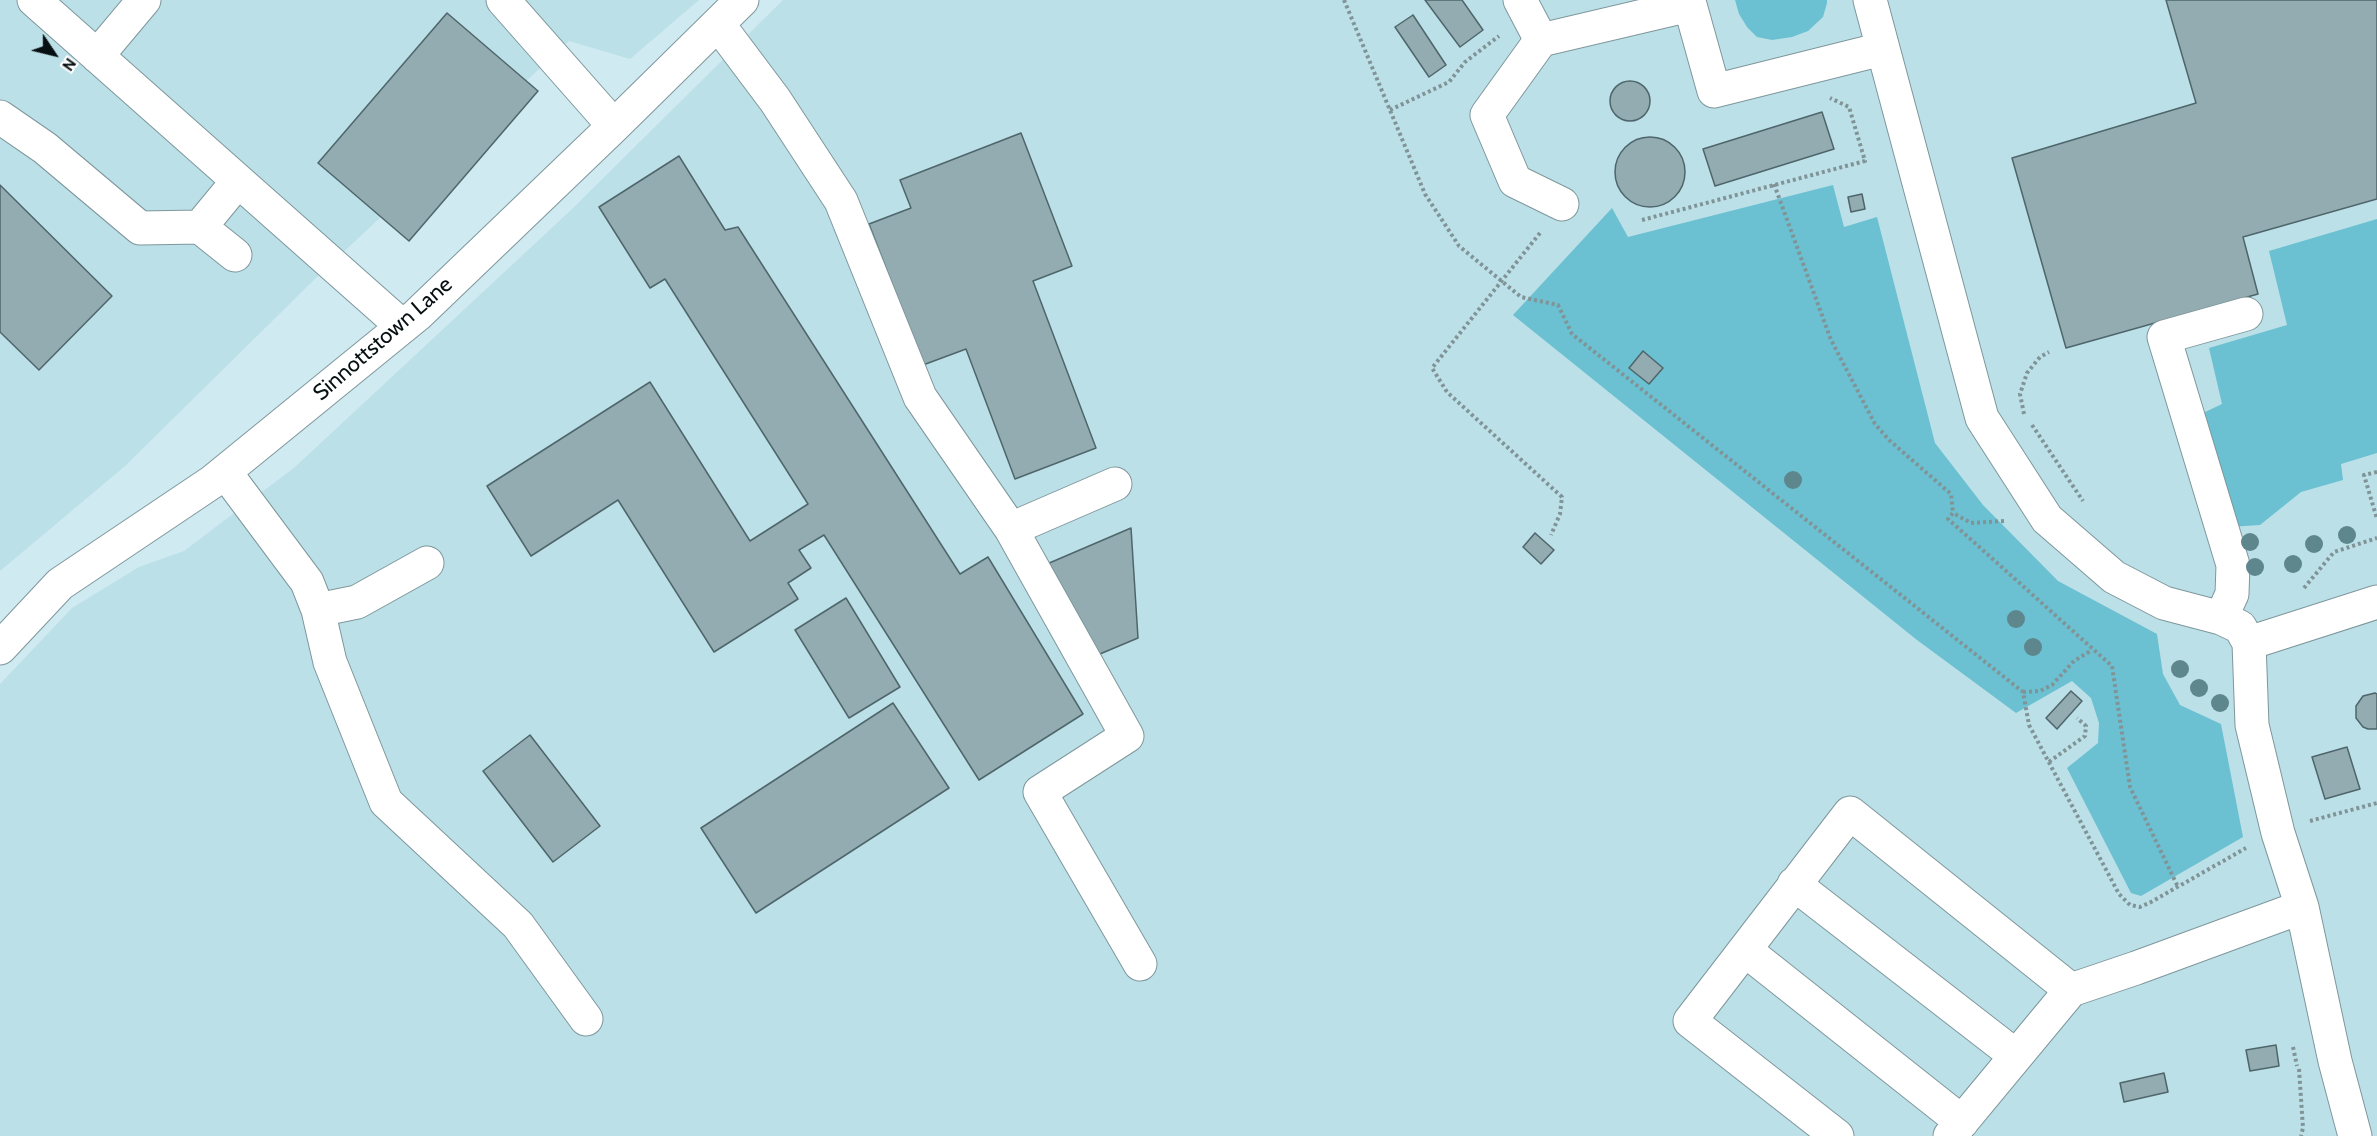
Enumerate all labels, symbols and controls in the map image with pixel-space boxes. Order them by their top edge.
north arrow [24,24,84,84]
text: N [58,55,80,75]
street label: Sinnottstown Lane [308,271,458,407]

